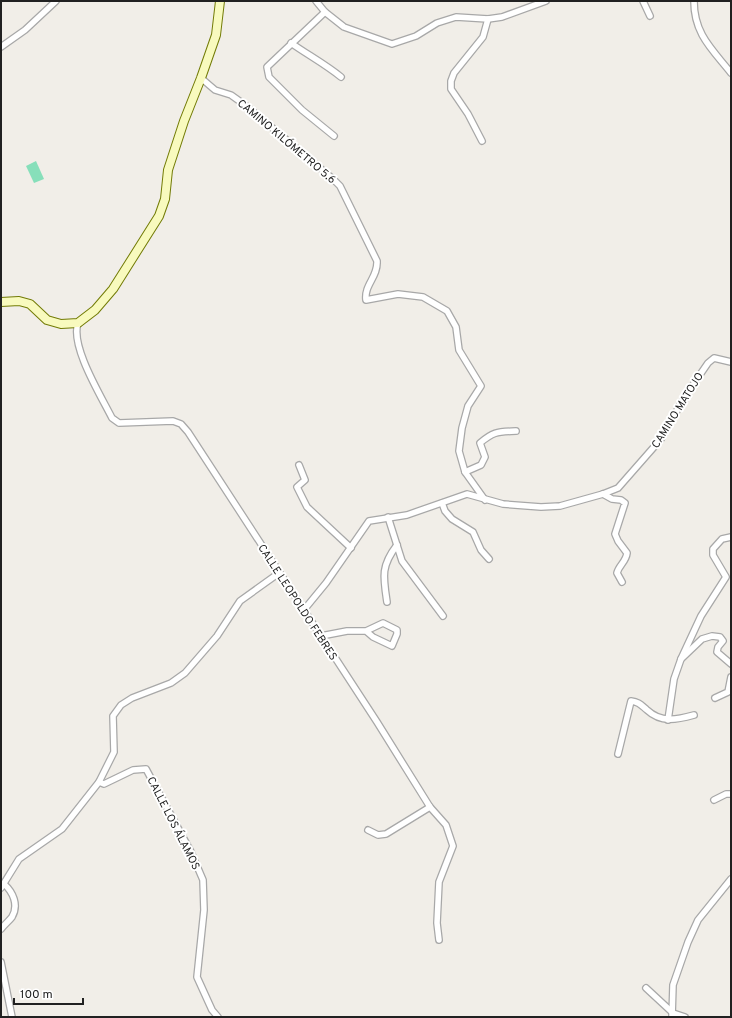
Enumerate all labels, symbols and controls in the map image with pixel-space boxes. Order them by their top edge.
street label: CAMINO KILÓMETRO 5.6 [234,96,339,187]
street label: CAMINO MATOJO [649,370,707,451]
street label: CALLE LEOPOLDO FEBRES [254,542,340,663]
street label: CALLE LOS ÁLAMOS [144,774,204,872]
scale bar [14,980,83,1006]
text: 100 m [20,987,53,1003]

